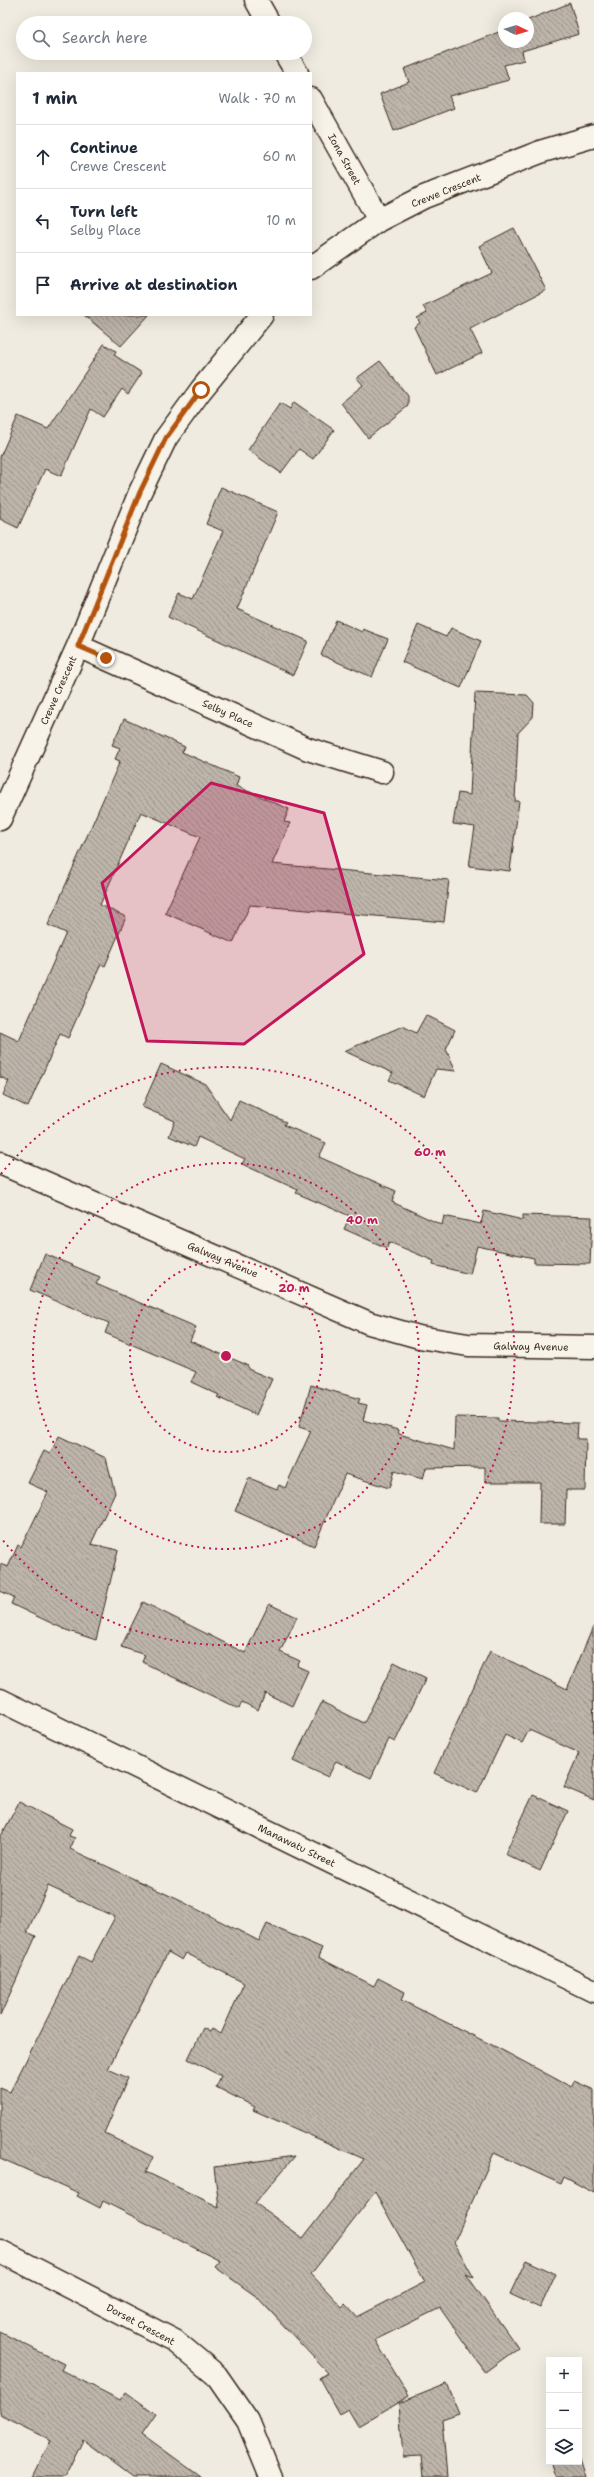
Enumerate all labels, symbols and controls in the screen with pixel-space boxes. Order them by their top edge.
north arrow [498,12,534,48]
search box [16,16,312,60]
icon: search [30,27,52,49]
text: Search here [62,28,148,48]
text: 1 min [32,87,77,109]
text: Walk · 70 m [219,90,296,107]
street label: Iona Street [325,131,364,187]
text: Continue [70,138,138,158]
icon: ahead [32,146,54,168]
text: 60 m [263,148,296,165]
text: Crewe Crescent [70,158,166,175]
street label: Crewe Crescent [409,171,483,210]
text: Turn left [70,202,138,222]
icon: left [32,210,54,232]
text: 10 m [266,212,296,229]
text: Selby Place [70,222,141,239]
icon: arrive [32,274,54,296]
text: Arrive at destination [70,275,238,295]
route start [192,381,210,399]
route end [97,649,115,667]
street label: Crewe Crescent [37,654,79,727]
street label: Selby Place [200,696,256,731]
text: 60 m [414,1144,446,1160]
text: 40 m [346,1212,378,1228]
street label: Galway Avenue [185,1239,260,1280]
text: 20 m [278,1280,310,1296]
street label: Galway Avenue [493,1339,569,1354]
centre of rings [219,1349,233,1363]
street label: Manawatu Street [256,1821,338,1870]
street label: Dorset Crescent [104,2301,177,2348]
map controls [546,2357,582,2465]
button: + [546,2357,582,2393]
button: − [546,2393,582,2429]
button: layers [546,2429,582,2465]

